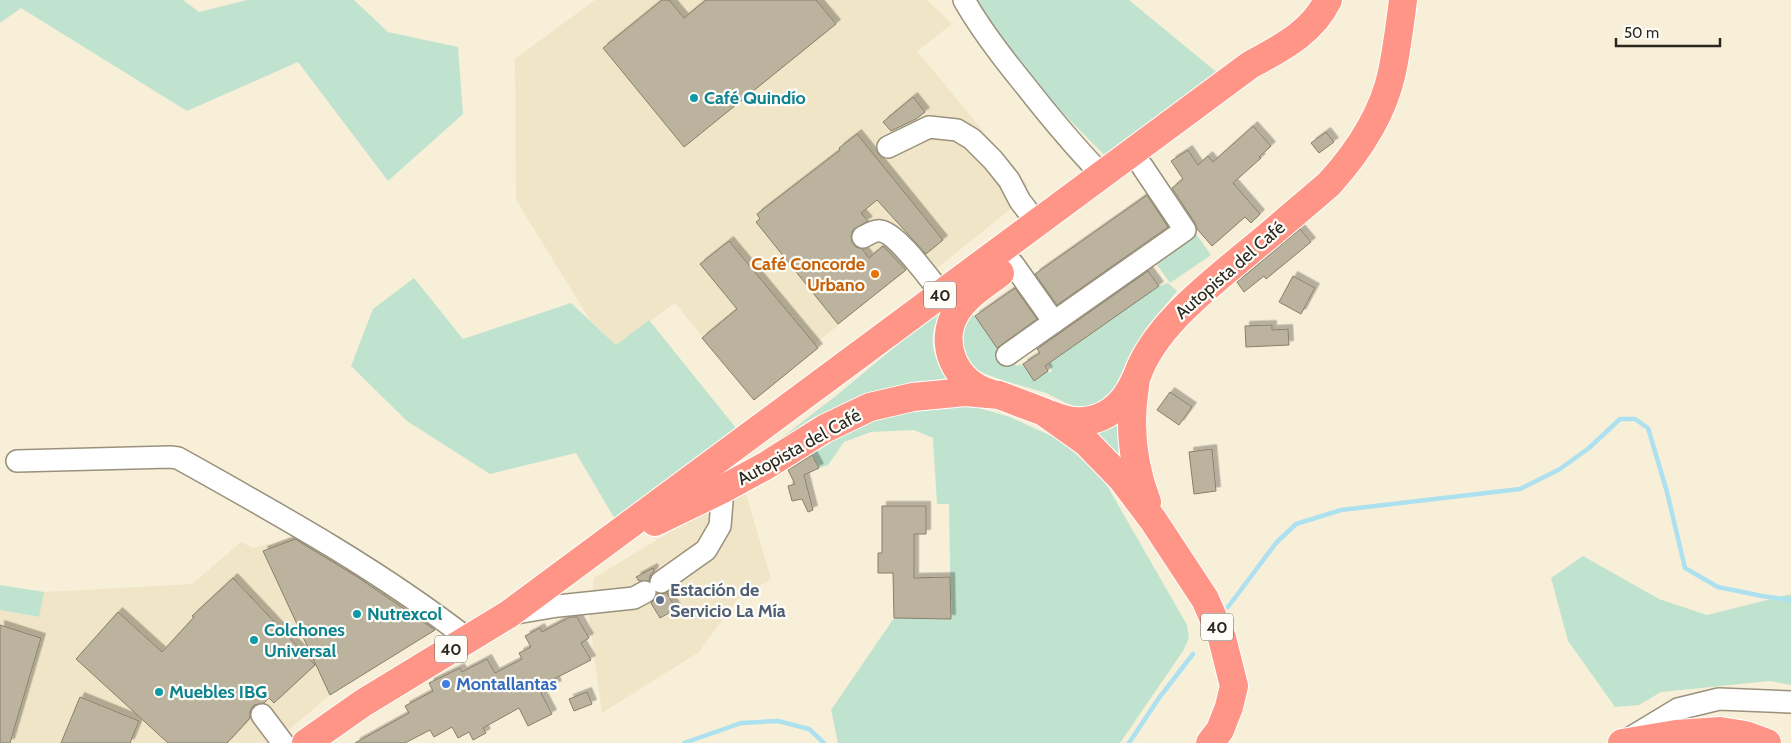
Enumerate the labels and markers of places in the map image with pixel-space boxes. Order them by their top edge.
place label: Café Quindío [704,87,806,109]
marker: Café Quindío [688,92,700,104]
place label: Café Concorde Urbano [751,253,865,296]
marker: Café Concorde Urbano [869,268,881,280]
place label: Estación de Servicio La Mía [670,579,786,622]
marker: Estación de Servicio La Mía [654,594,666,606]
place label: Nutrexcol [367,603,443,625]
marker: Nutrexcol [351,608,363,620]
place label: Colchones Universal [264,619,345,662]
marker: Colchones Universal [248,634,260,646]
place label: Montallantas [456,673,557,695]
marker: Montallantas [440,678,452,690]
place label: Muebles IBG [169,681,267,703]
marker: Muebles IBG [153,686,165,698]

